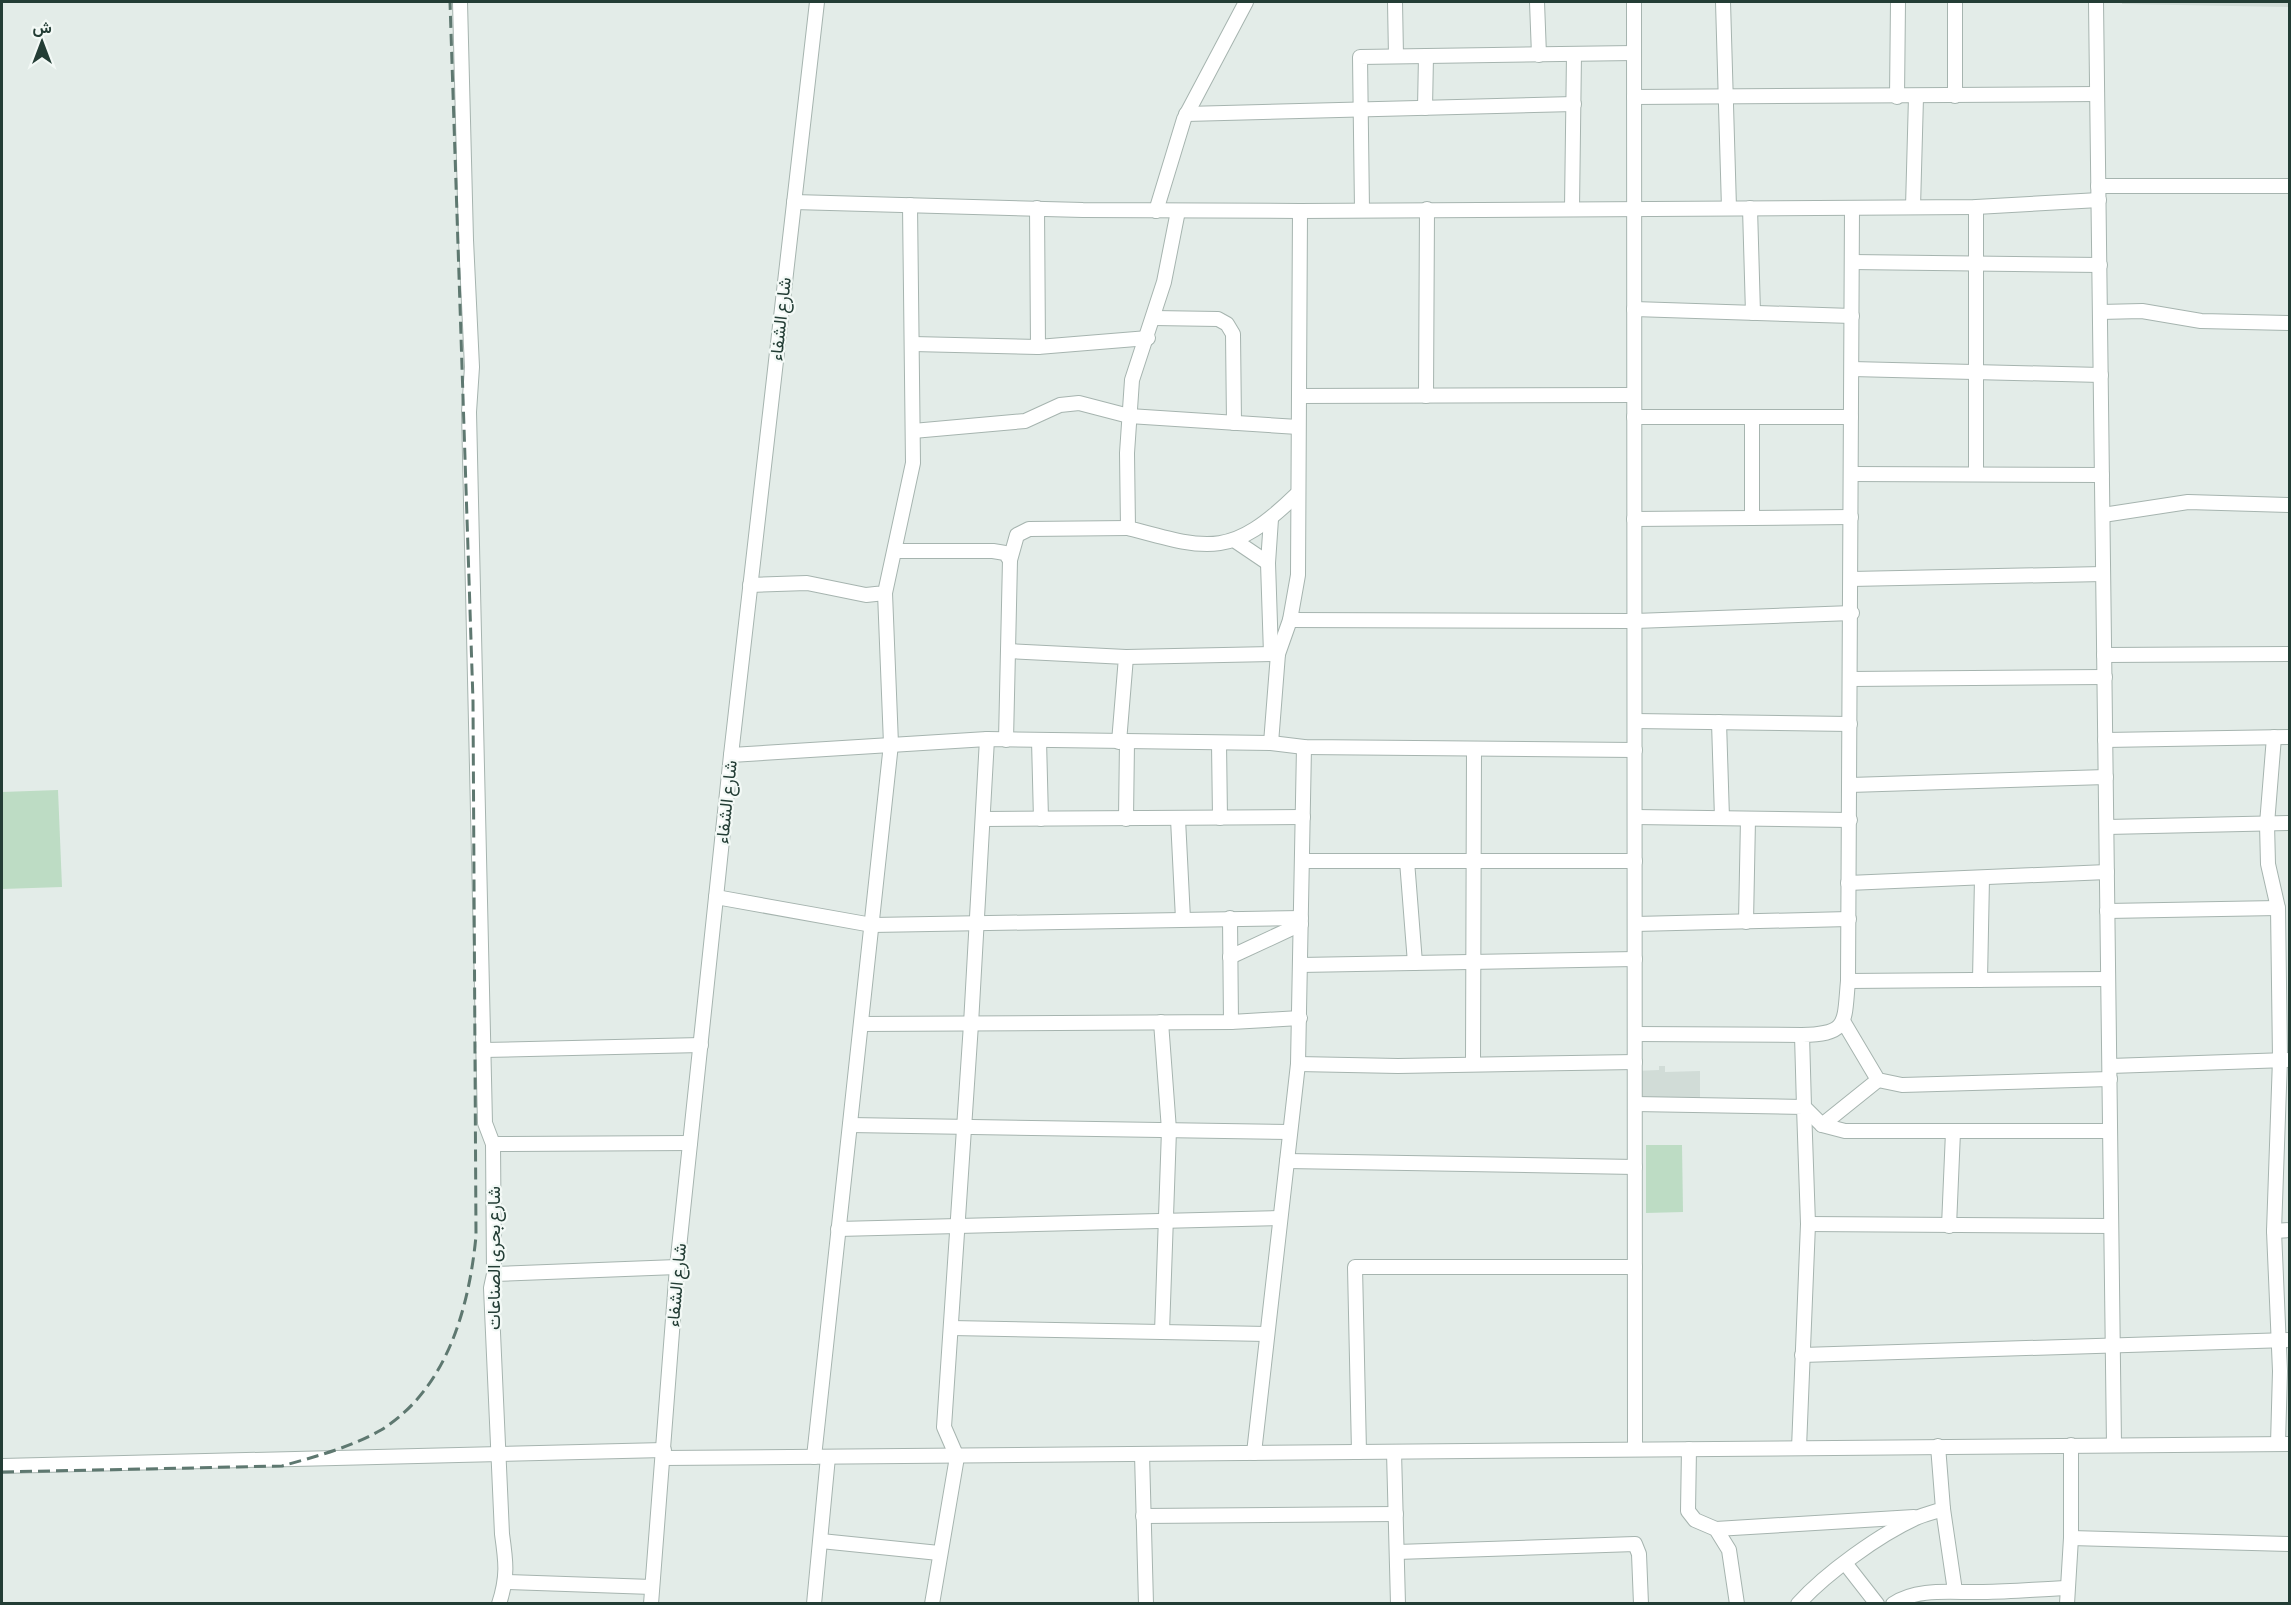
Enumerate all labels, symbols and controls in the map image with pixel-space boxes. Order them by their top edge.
north arrow [12,12,72,72]
text: ش [32,18,52,37]
street label: شارع الشفاء [765,276,797,362]
street label: شارع الشفاء [711,759,743,845]
street label: شارع بحرى الصناعات [483,1186,506,1330]
street label: شارع الشفاء [662,1242,692,1328]

